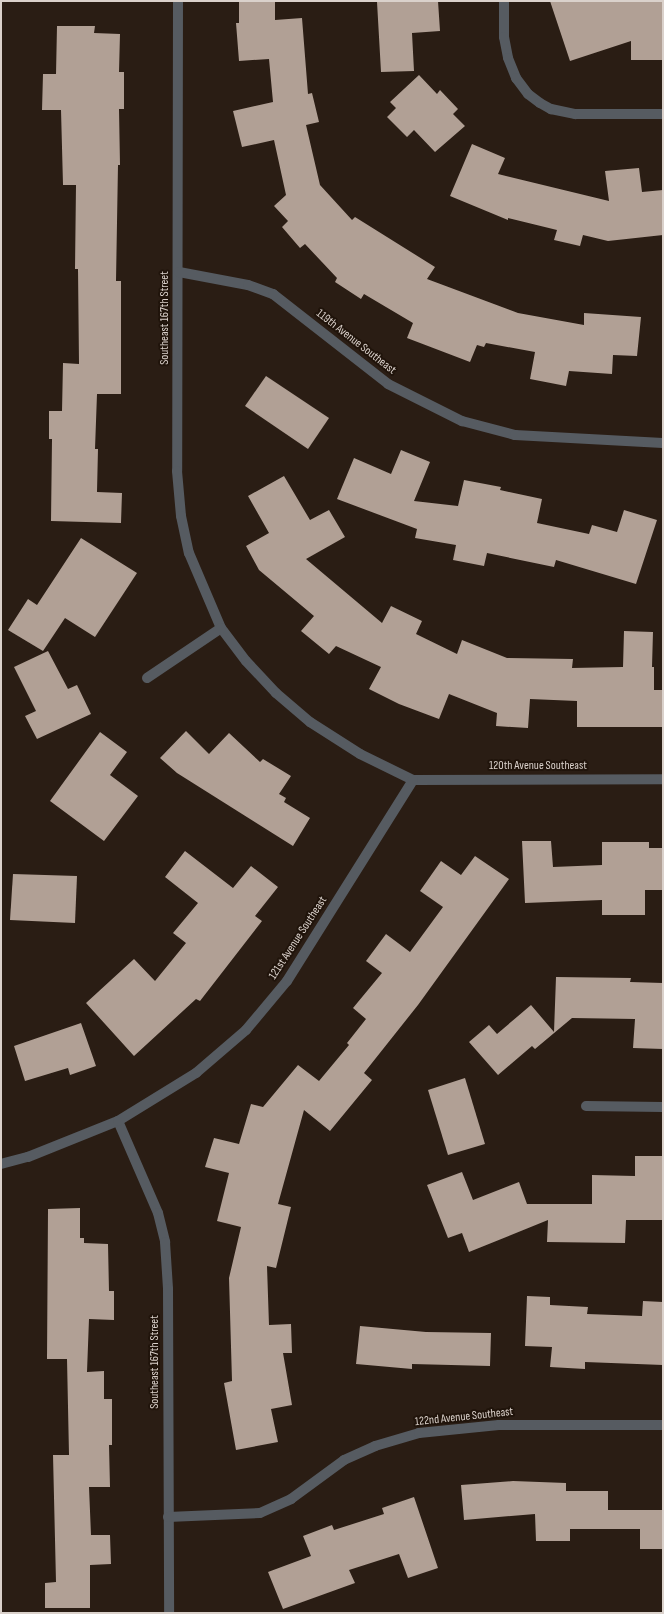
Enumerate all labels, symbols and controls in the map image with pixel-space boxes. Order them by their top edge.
street label: Southeast 167th Street [158,271,172,365]
street label: 119th Avenue Southeast [313,306,399,378]
street label: 120th Avenue Southeast [489,759,587,773]
street label: 121st Avenue Southeast [266,894,330,982]
street label: Southeast 167th Street [148,1315,162,1409]
street label: 122nd Avenue Southeast [414,1405,514,1429]

